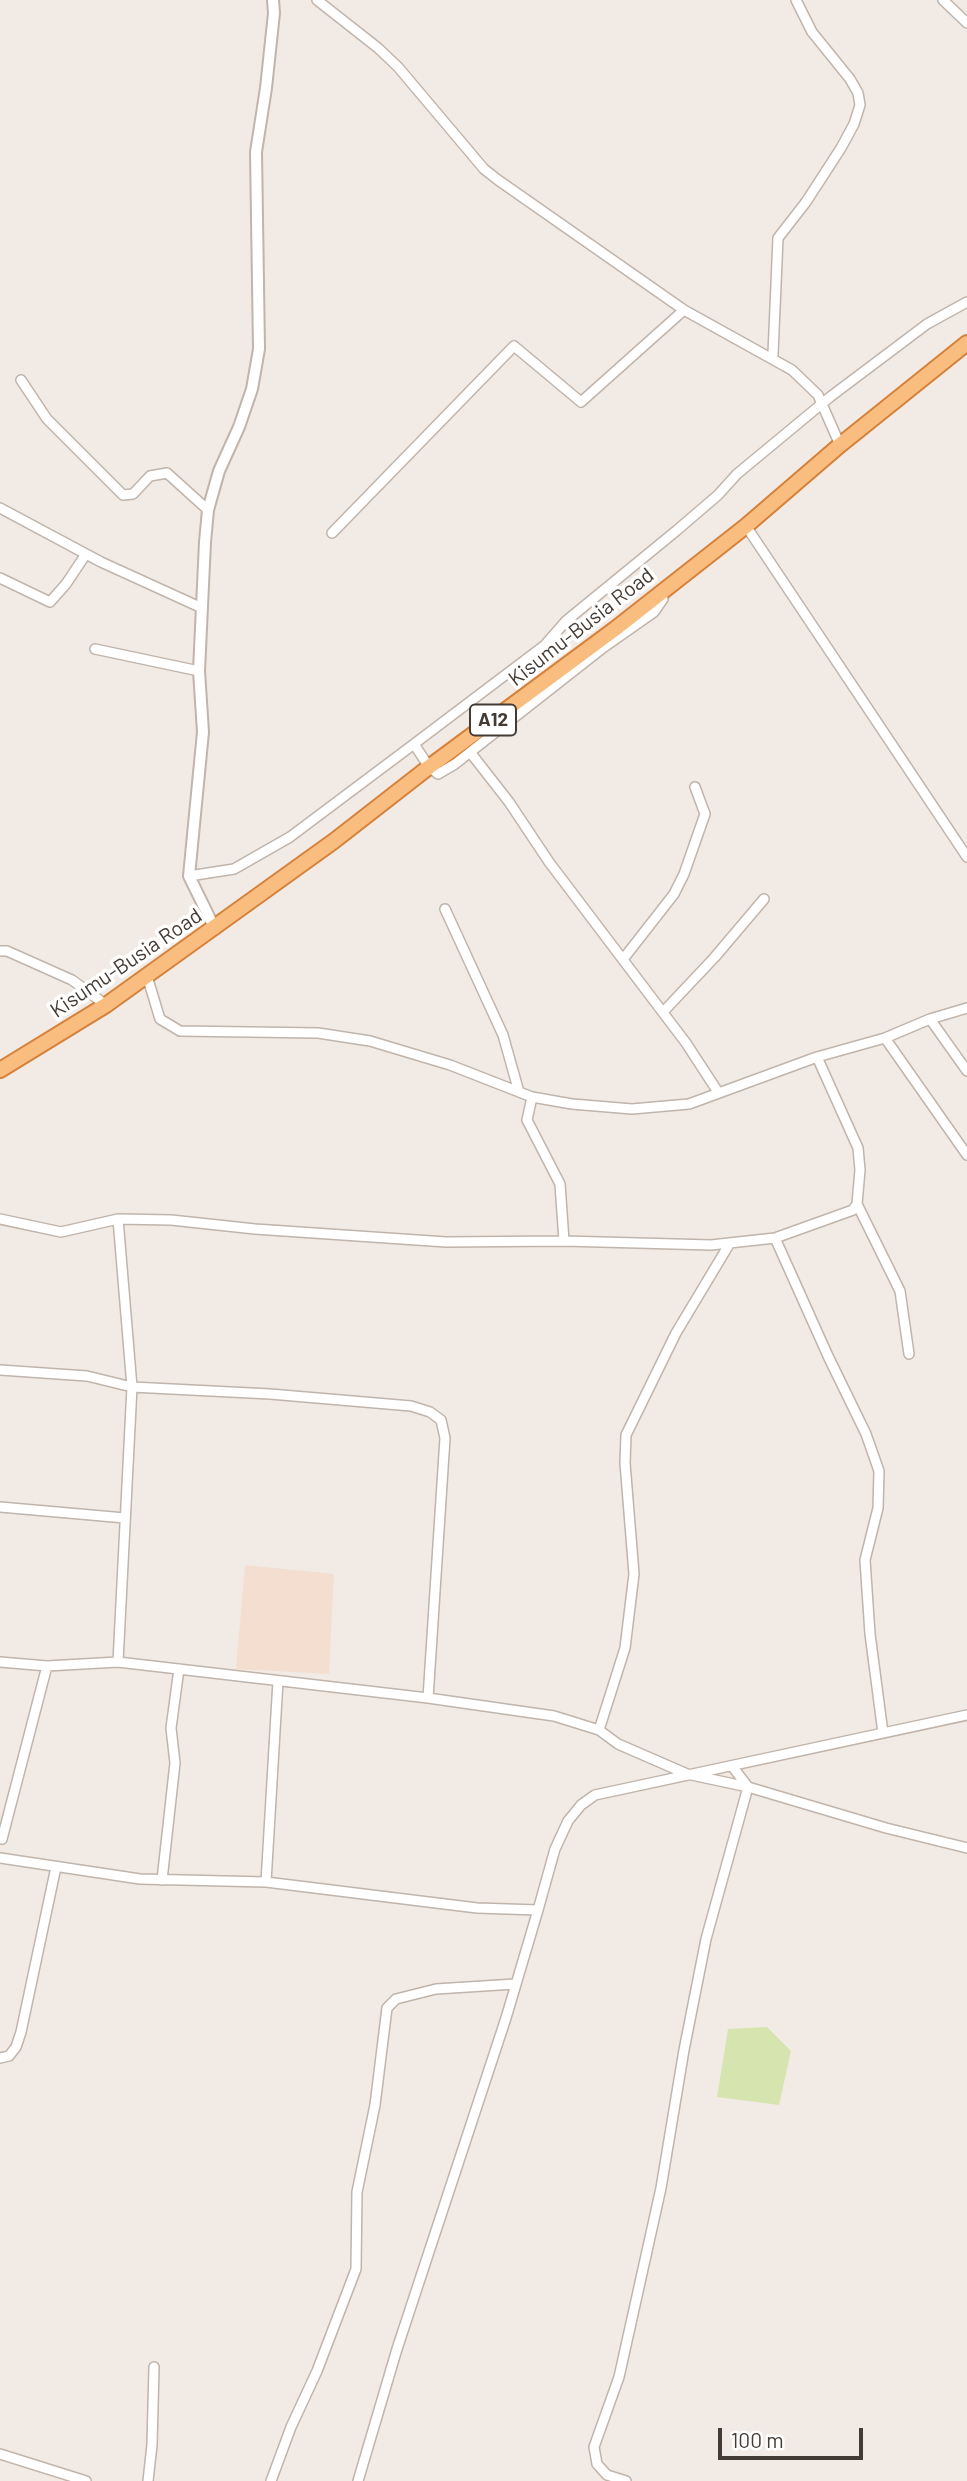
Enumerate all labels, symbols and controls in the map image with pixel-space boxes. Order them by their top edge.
street label: Kisumu-Busia Road [503,562,659,692]
road number: A12 [470,705,516,736]
street label: Kisumu-Busia Road [45,903,207,1023]
scale bar [722,2414,867,2458]
text: 100 m [731,2427,784,2452]

